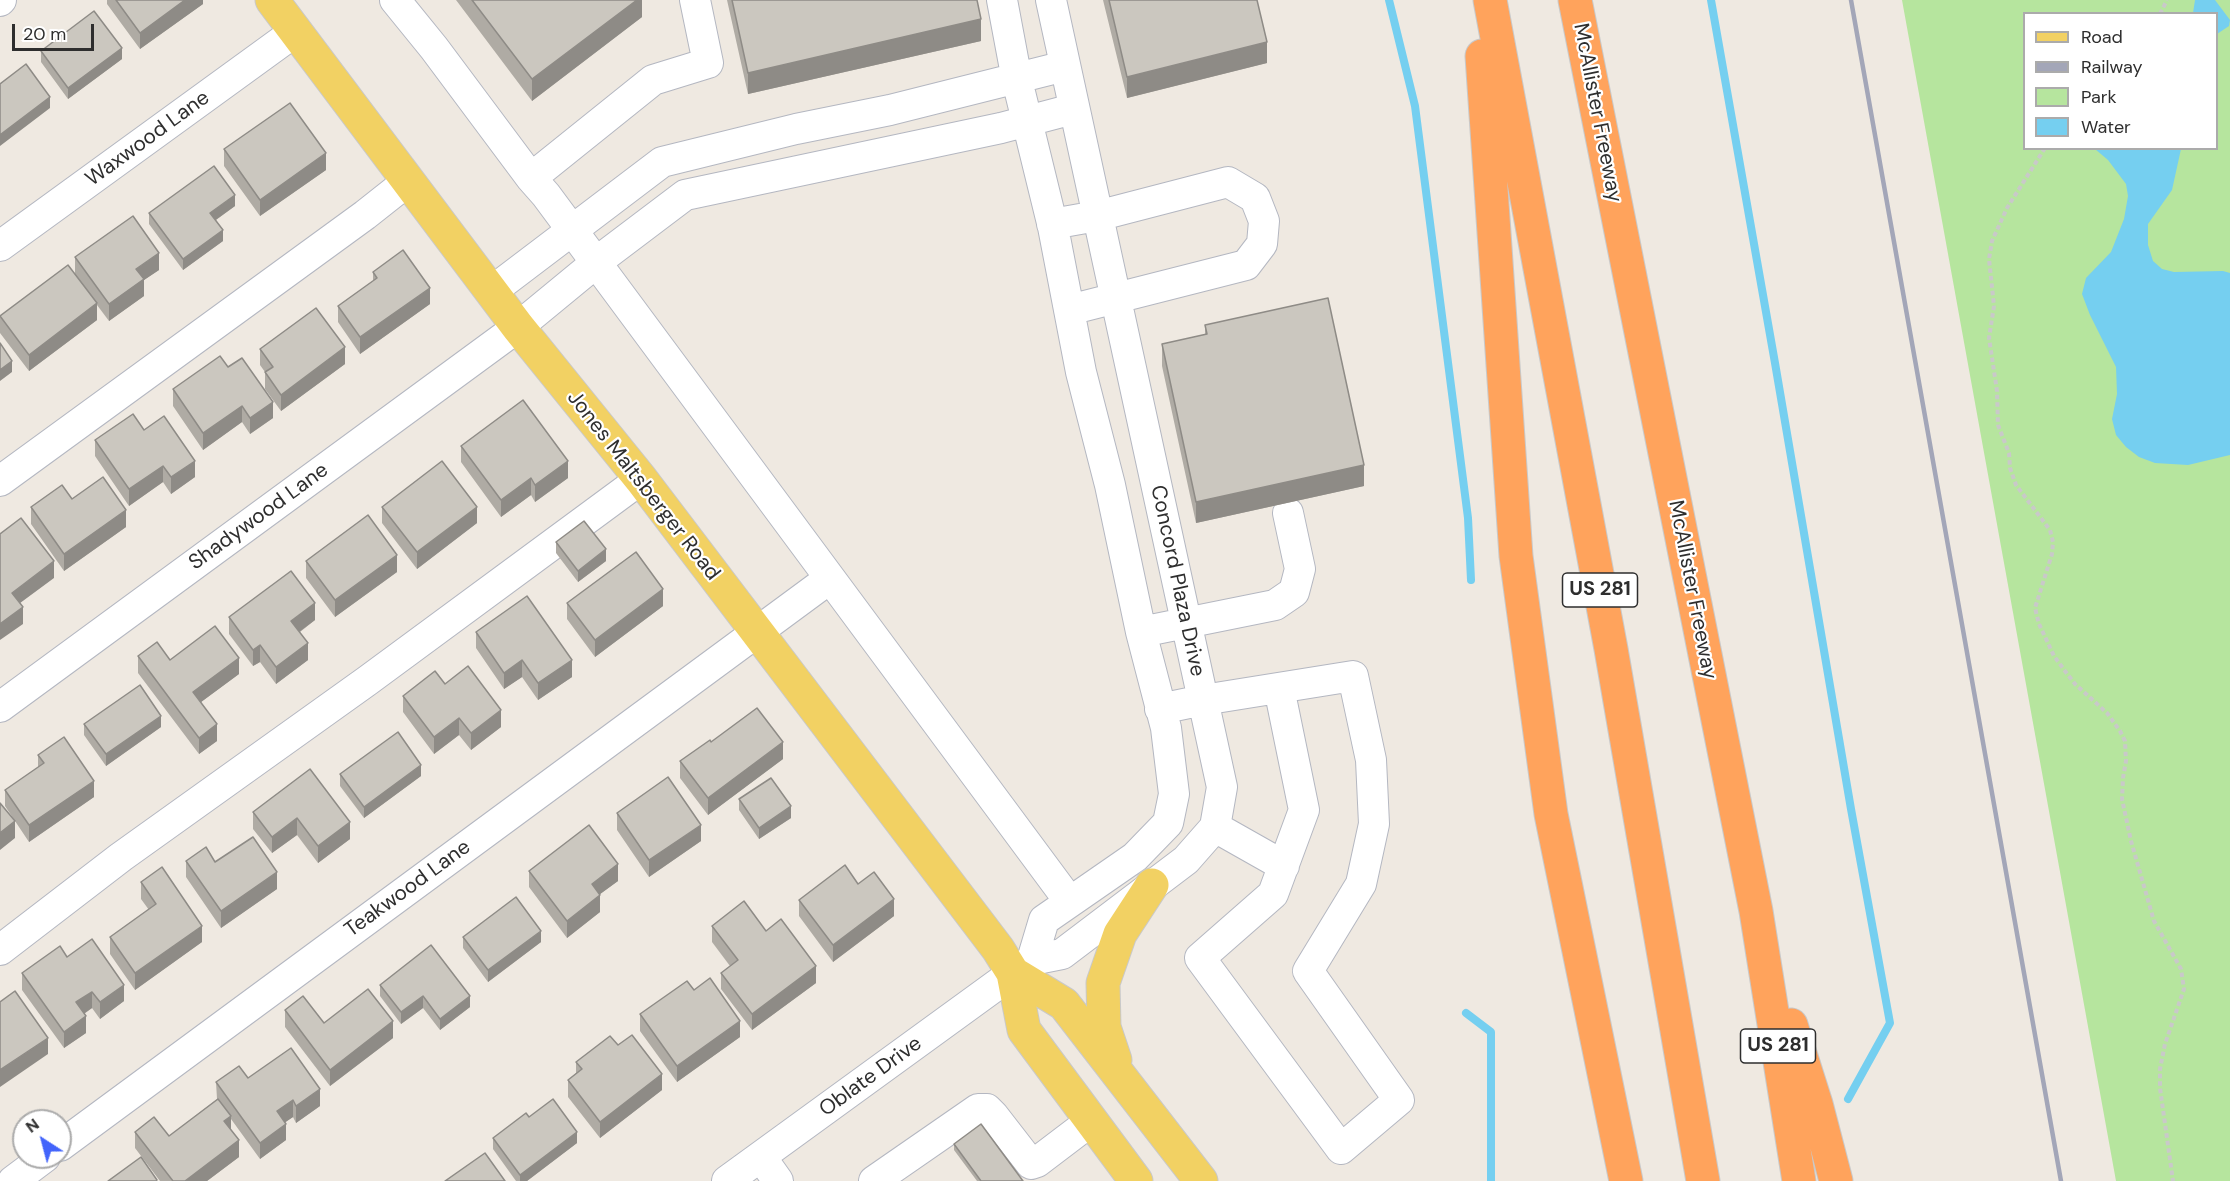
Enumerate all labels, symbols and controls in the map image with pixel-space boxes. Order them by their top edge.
scale bar [15,12,98,50]
legend [2023,12,2218,150]
street label: McAllister Freeway [1567,21,1627,205]
text: 20 m [23,22,66,46]
text: Road [2081,25,2123,49]
text: Railway [2081,55,2143,79]
text: Park [2081,85,2117,109]
street label: Waxwood Lane [81,86,215,192]
text: Water [2081,115,2131,139]
street label: Jones Maltsberger Road [561,386,725,586]
street label: Shadywood Lane [184,458,334,576]
street label: Concord Plaza Drive [1144,483,1210,679]
street label: McAllister Freeway [1662,498,1722,682]
road number: US 281 [1562,573,1638,607]
street label: Teakwood Lane [340,835,476,943]
road number: US 281 [1740,1029,1816,1063]
street label: Oblate Drive [815,1031,927,1123]
north arrow [12,1109,72,1169]
text: N [21,1114,43,1138]

